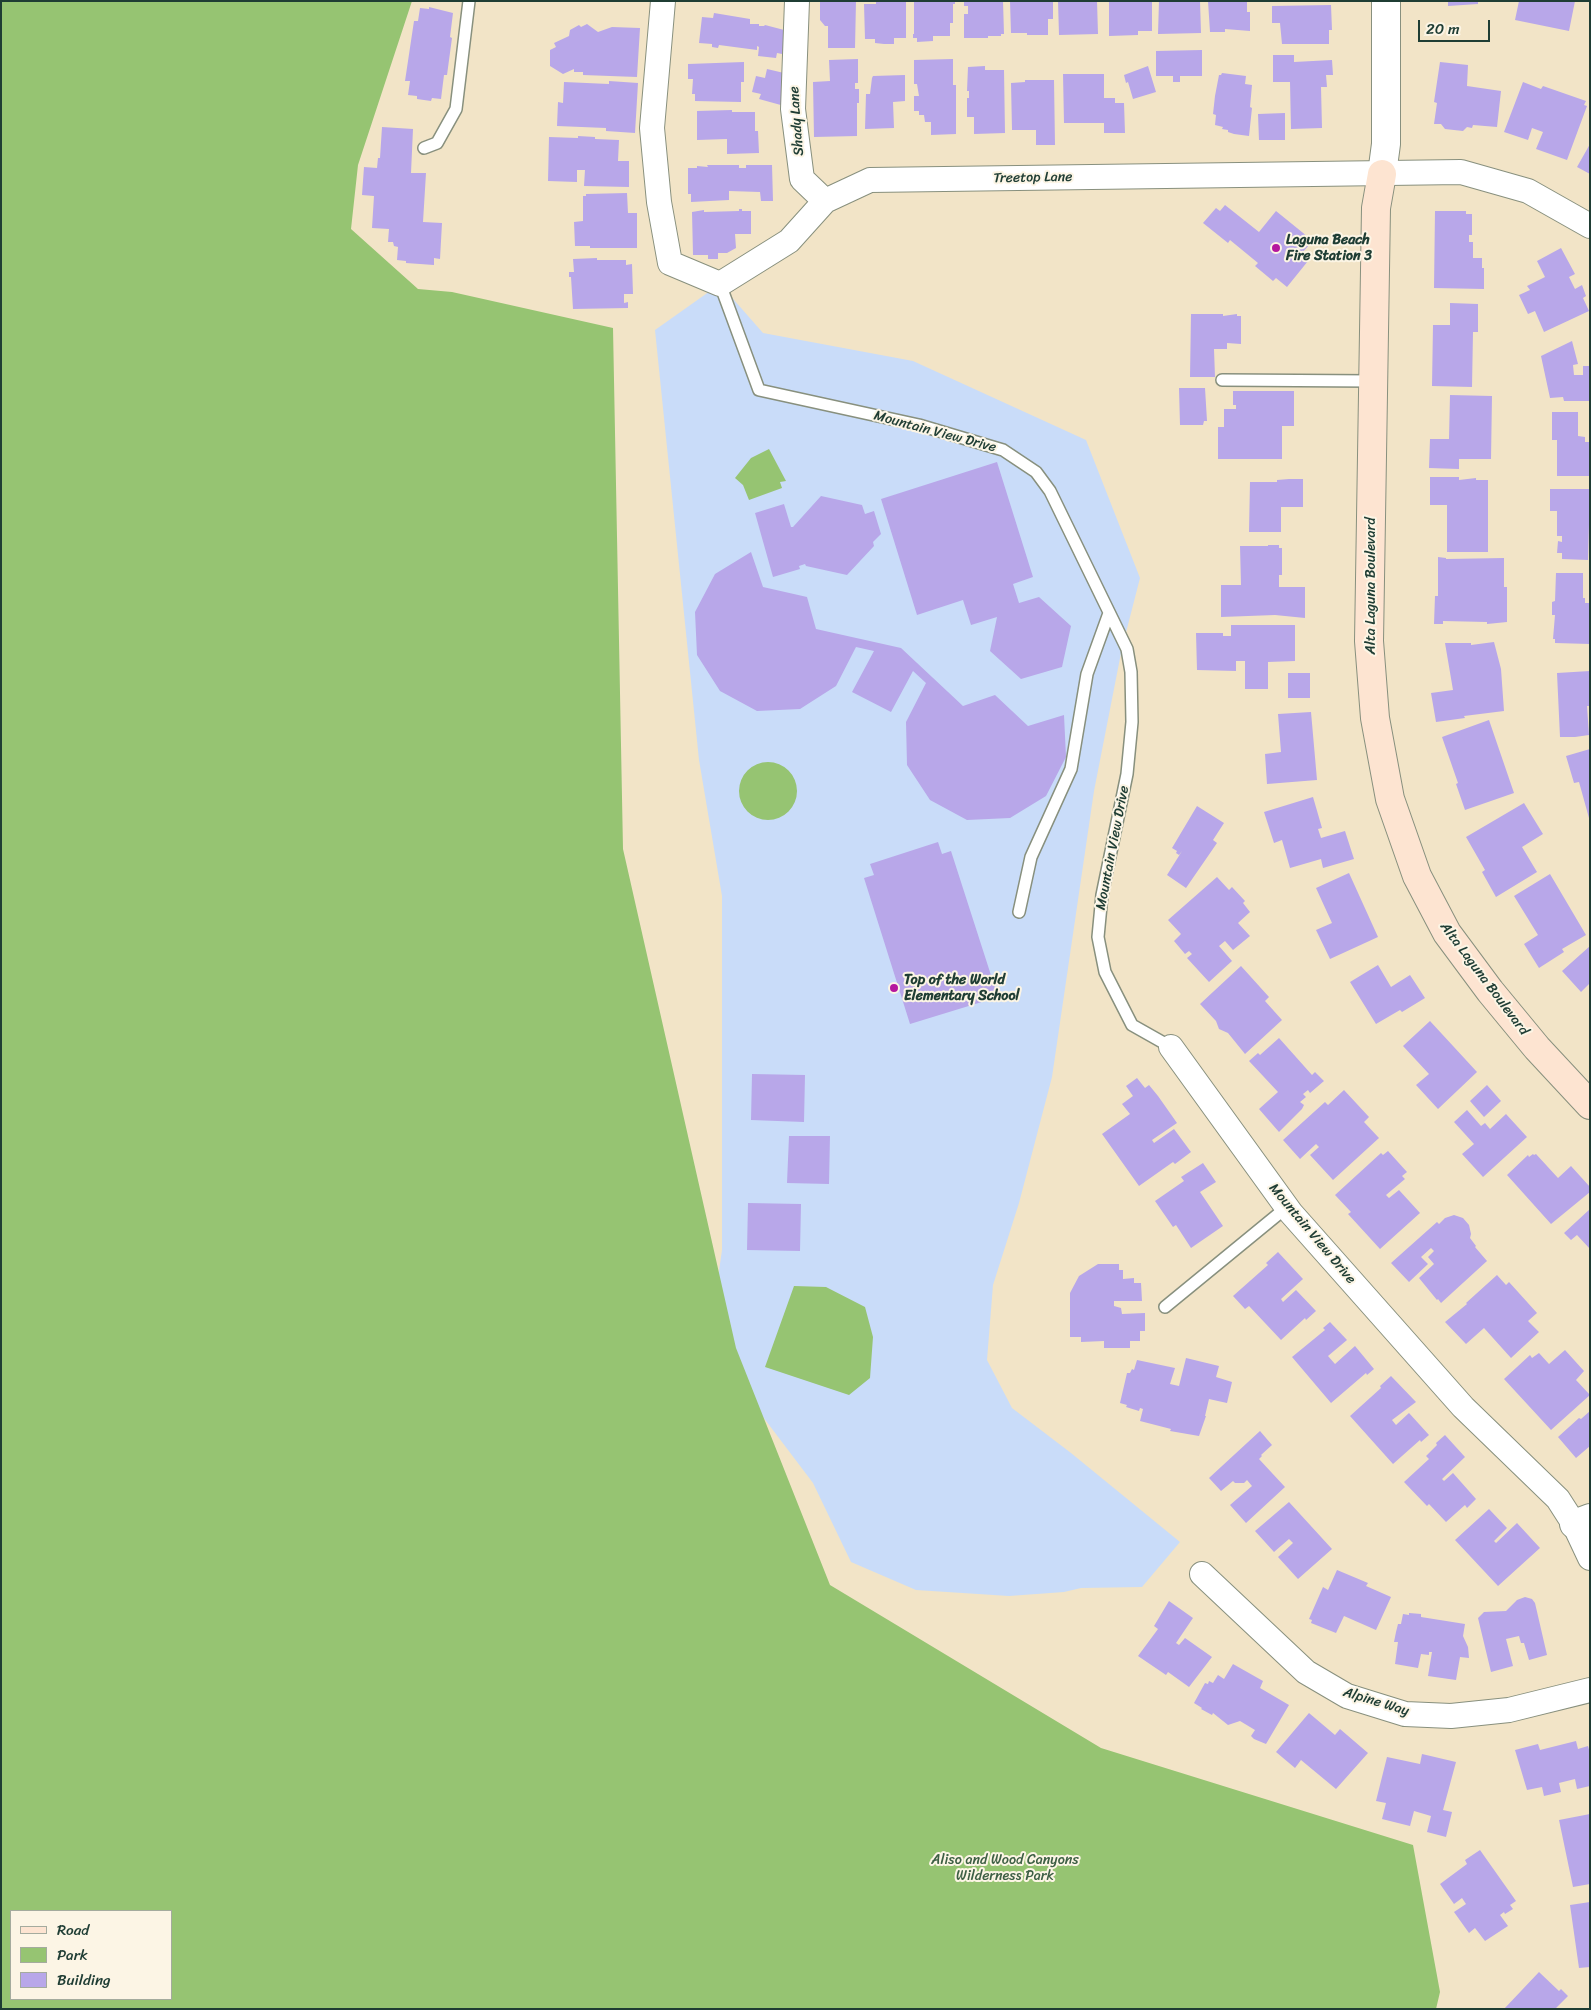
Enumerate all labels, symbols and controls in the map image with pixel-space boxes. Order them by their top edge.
scale bar [1421,10,1494,42]
text: 20 m [1426,16,1460,42]
street label: Shady Lane [786,86,808,156]
street label: Treetop Lane [993,169,1073,187]
place label: Laguna Beach Fire Station 3 [1286,232,1372,264]
marker: Laguna Beach Fire Station 3 [1270,242,1282,254]
street label: Mountain View Drive [872,408,998,456]
street label: Alta Laguna Boulevard [1363,517,1379,655]
street label: Mountain View Drive [1093,784,1133,912]
street label: Alta Laguna Boulevard [1436,919,1532,1039]
place label: Top of the World Elementary School [904,972,1020,1004]
marker: Top of the World Elementary School [888,982,900,994]
street label: Mountain View Drive [1265,1180,1359,1288]
street label: Alpine Way [1341,1684,1411,1720]
park label: Aliso and Wood Canyons Wilderness Park [931,1852,1079,1884]
legend [10,1910,172,2000]
text: Road [57,1917,89,1943]
text: Park [57,1942,88,1968]
text: Building [57,1967,111,1993]

